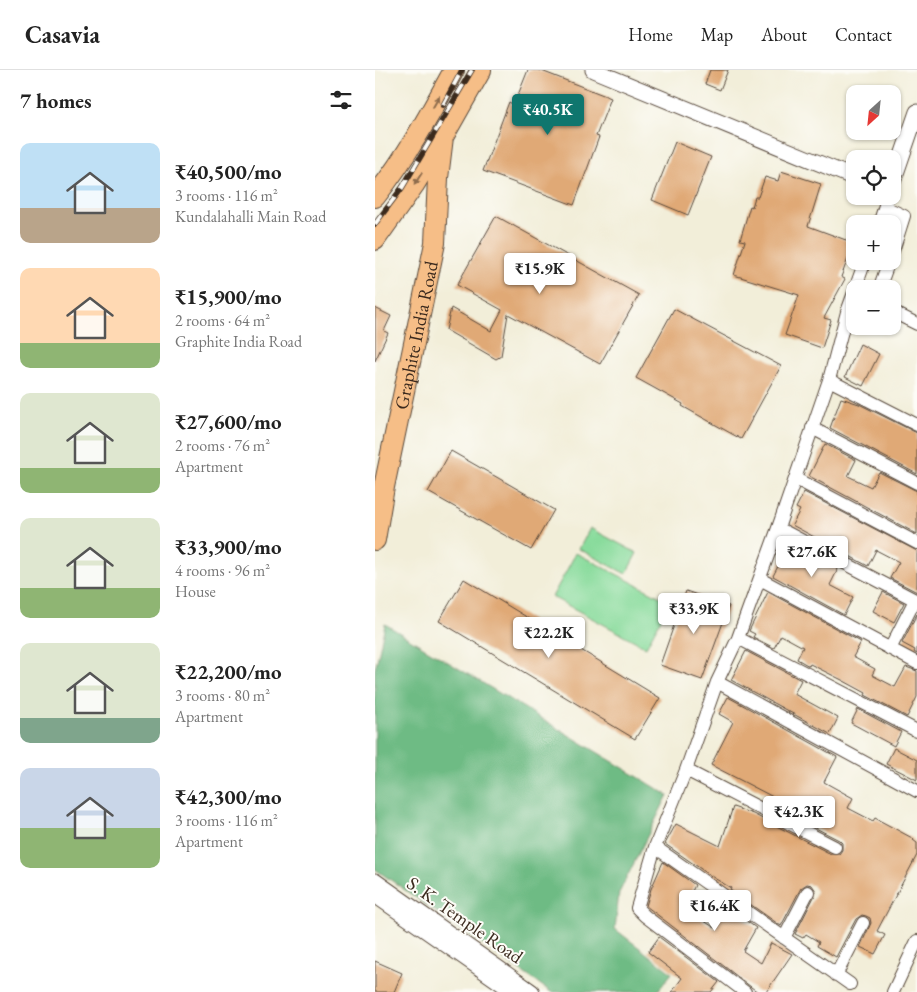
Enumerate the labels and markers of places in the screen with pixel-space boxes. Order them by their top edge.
pin: ₹40.5K [507,93,589,136]
pin: ₹15.9K [499,252,581,295]
pin: ₹27.6K [771,536,853,578]
pin: ₹33.9K [653,592,735,635]
pin: ₹22.2K [508,616,590,659]
pin: ₹42.3K [758,796,840,838]
pin: ₹16.4K [674,890,756,932]

